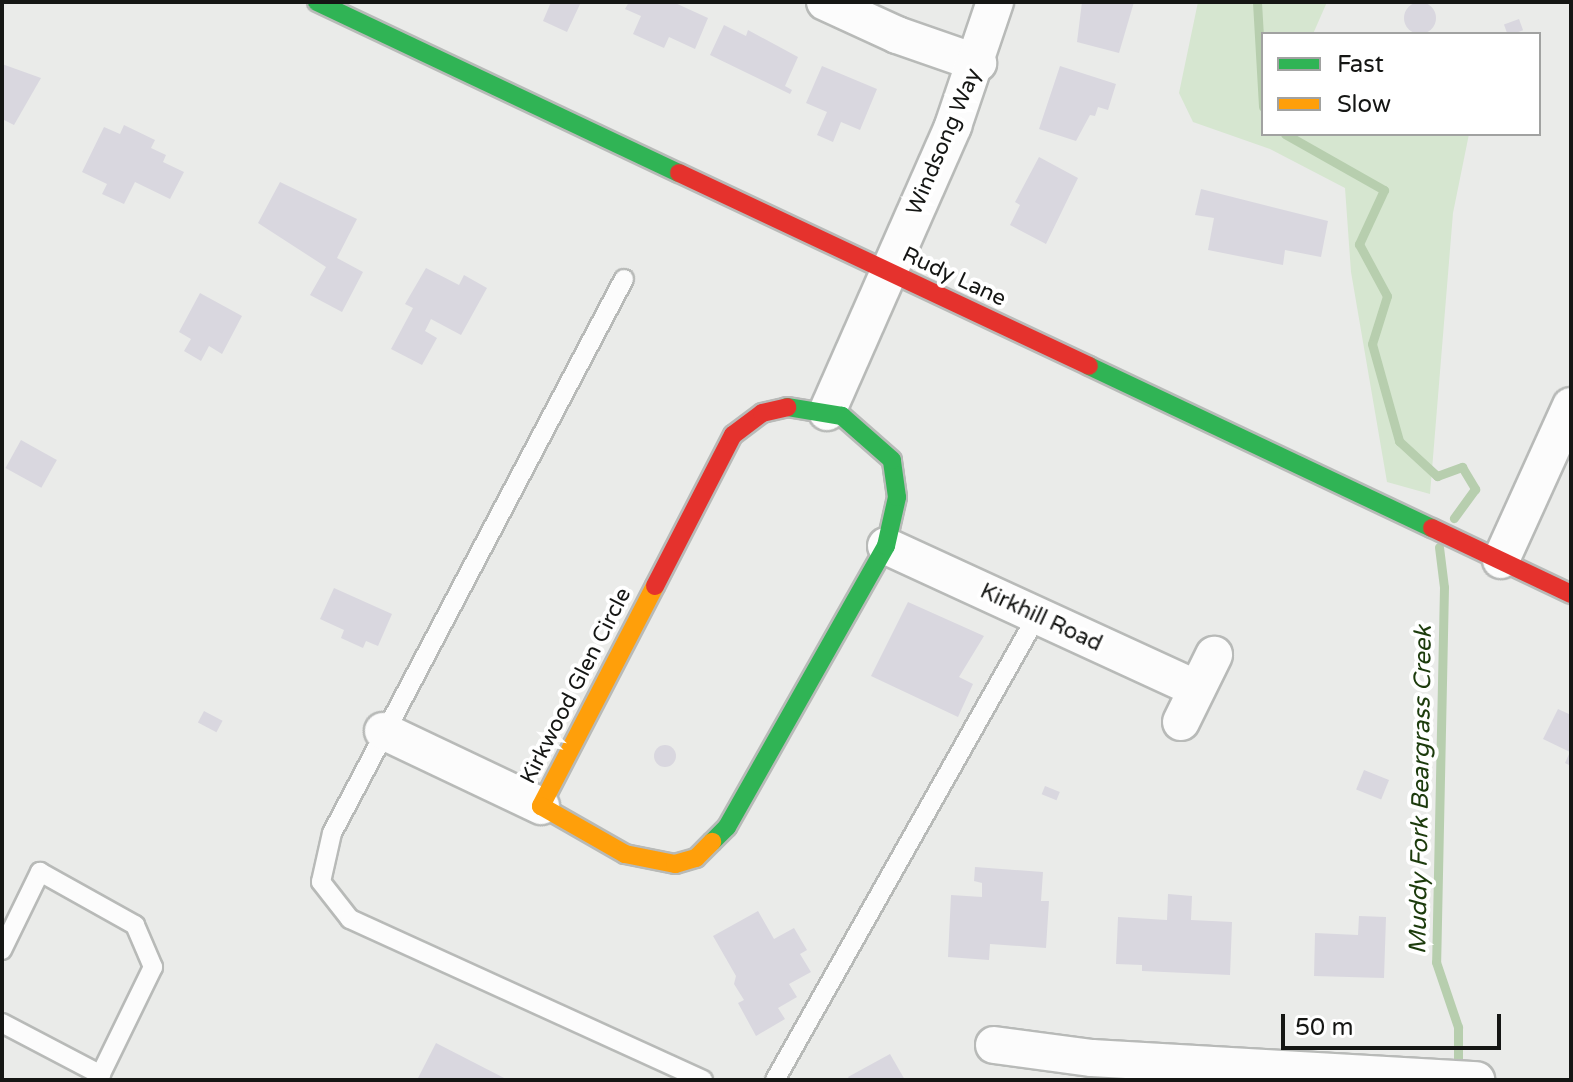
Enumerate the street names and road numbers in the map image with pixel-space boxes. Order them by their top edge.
street label: Windsong Way [901,65,987,219]
street label: Rudy Lane [898,242,1010,312]
street label: Kirkhill Road [976,578,1106,658]
street label: Kirkwood Glen Circle [515,584,637,788]

